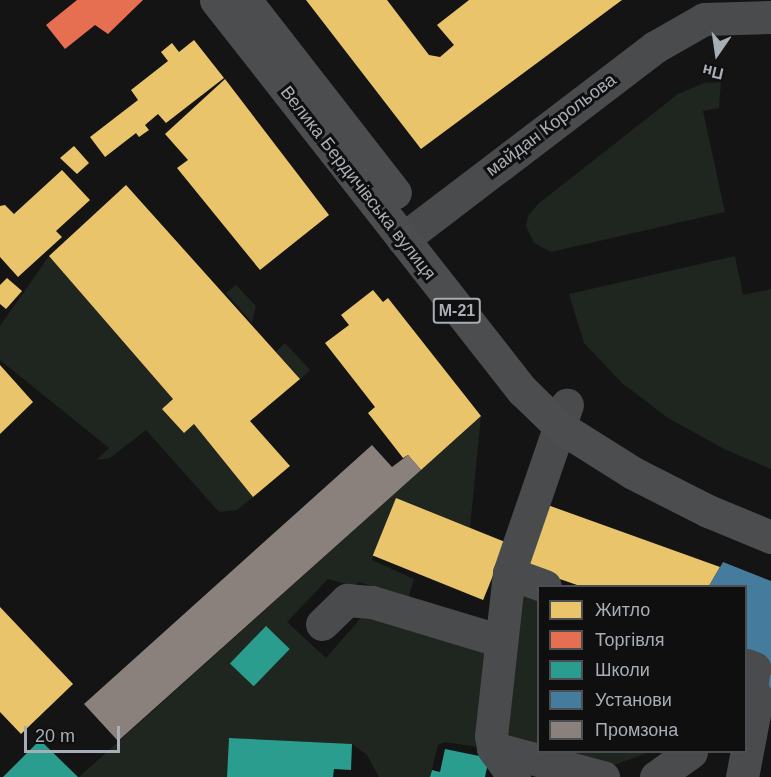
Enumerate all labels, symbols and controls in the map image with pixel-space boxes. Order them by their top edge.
north arrow [687,24,747,84]
text: Пн [701,61,725,83]
street label: майдан Корольова [482,69,620,181]
street label: Велика Бердичівська вулиця [276,82,440,284]
road number: М-21 [432,298,482,324]
legend [537,585,747,753]
text: Житло [595,600,650,620]
text: Торгівля [595,630,665,650]
text: Школи [595,660,650,680]
text: Установи [595,690,672,710]
scale bar [27,714,123,752]
text: Промзона [595,720,678,740]
text: 20 m [35,726,75,746]

